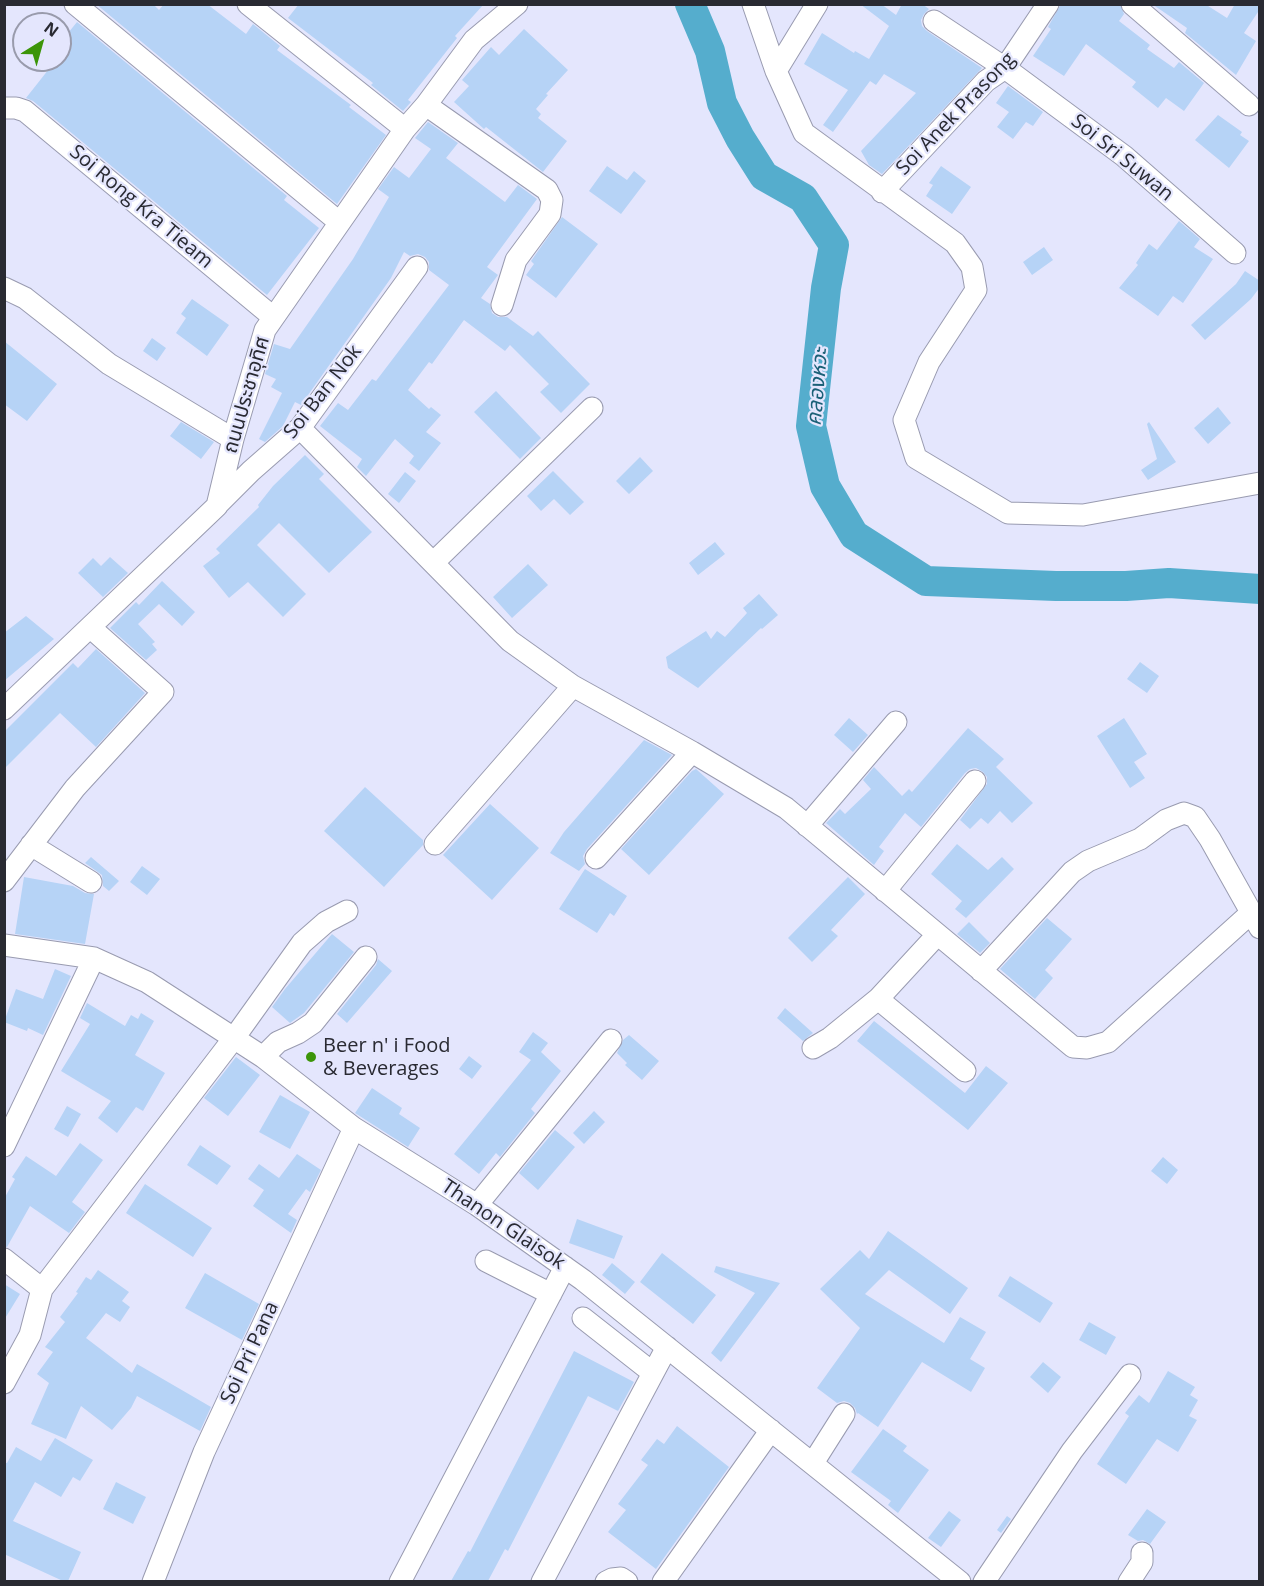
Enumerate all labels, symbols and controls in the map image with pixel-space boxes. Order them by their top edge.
north arrow [12,12,72,72]
text: N [40,17,63,42]
street label: Soi Anek Prasong [891,48,1021,180]
street label: Soi Sri Suwan [1066,109,1178,207]
street label: Soi Rong Kra Tieam [64,140,218,274]
street label: ถนนประชาอุทิศ [219,334,275,456]
street label: Soi Ban Nok [279,340,367,444]
water label: คลองหวะ [802,347,834,427]
place label: Beer n' i Food & Beverages [323,1034,450,1081]
marker: Beer n' i Food & Beverages [304,1050,318,1064]
street label: Thanon Glaisok [437,1175,569,1275]
street label: Soi Pri Pana [216,1298,284,1408]

